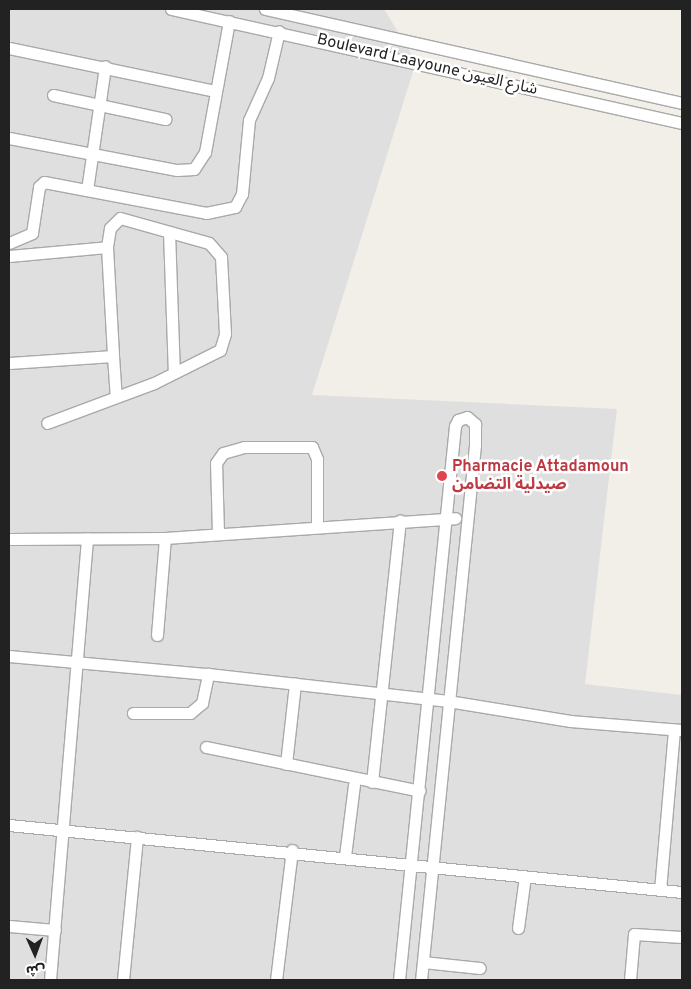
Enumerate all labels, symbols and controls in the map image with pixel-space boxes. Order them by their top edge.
street label: Boulevard Laayoune شارع العيون [315,30,539,100]
place label: Pharmacie Attadamoun صيدلية التضامن [452,457,629,495]
marker: Pharmacie Attadamoun صيدلية التضامن [436,470,448,482]
north arrow [10,929,60,979]
text: ش [26,961,45,978]

